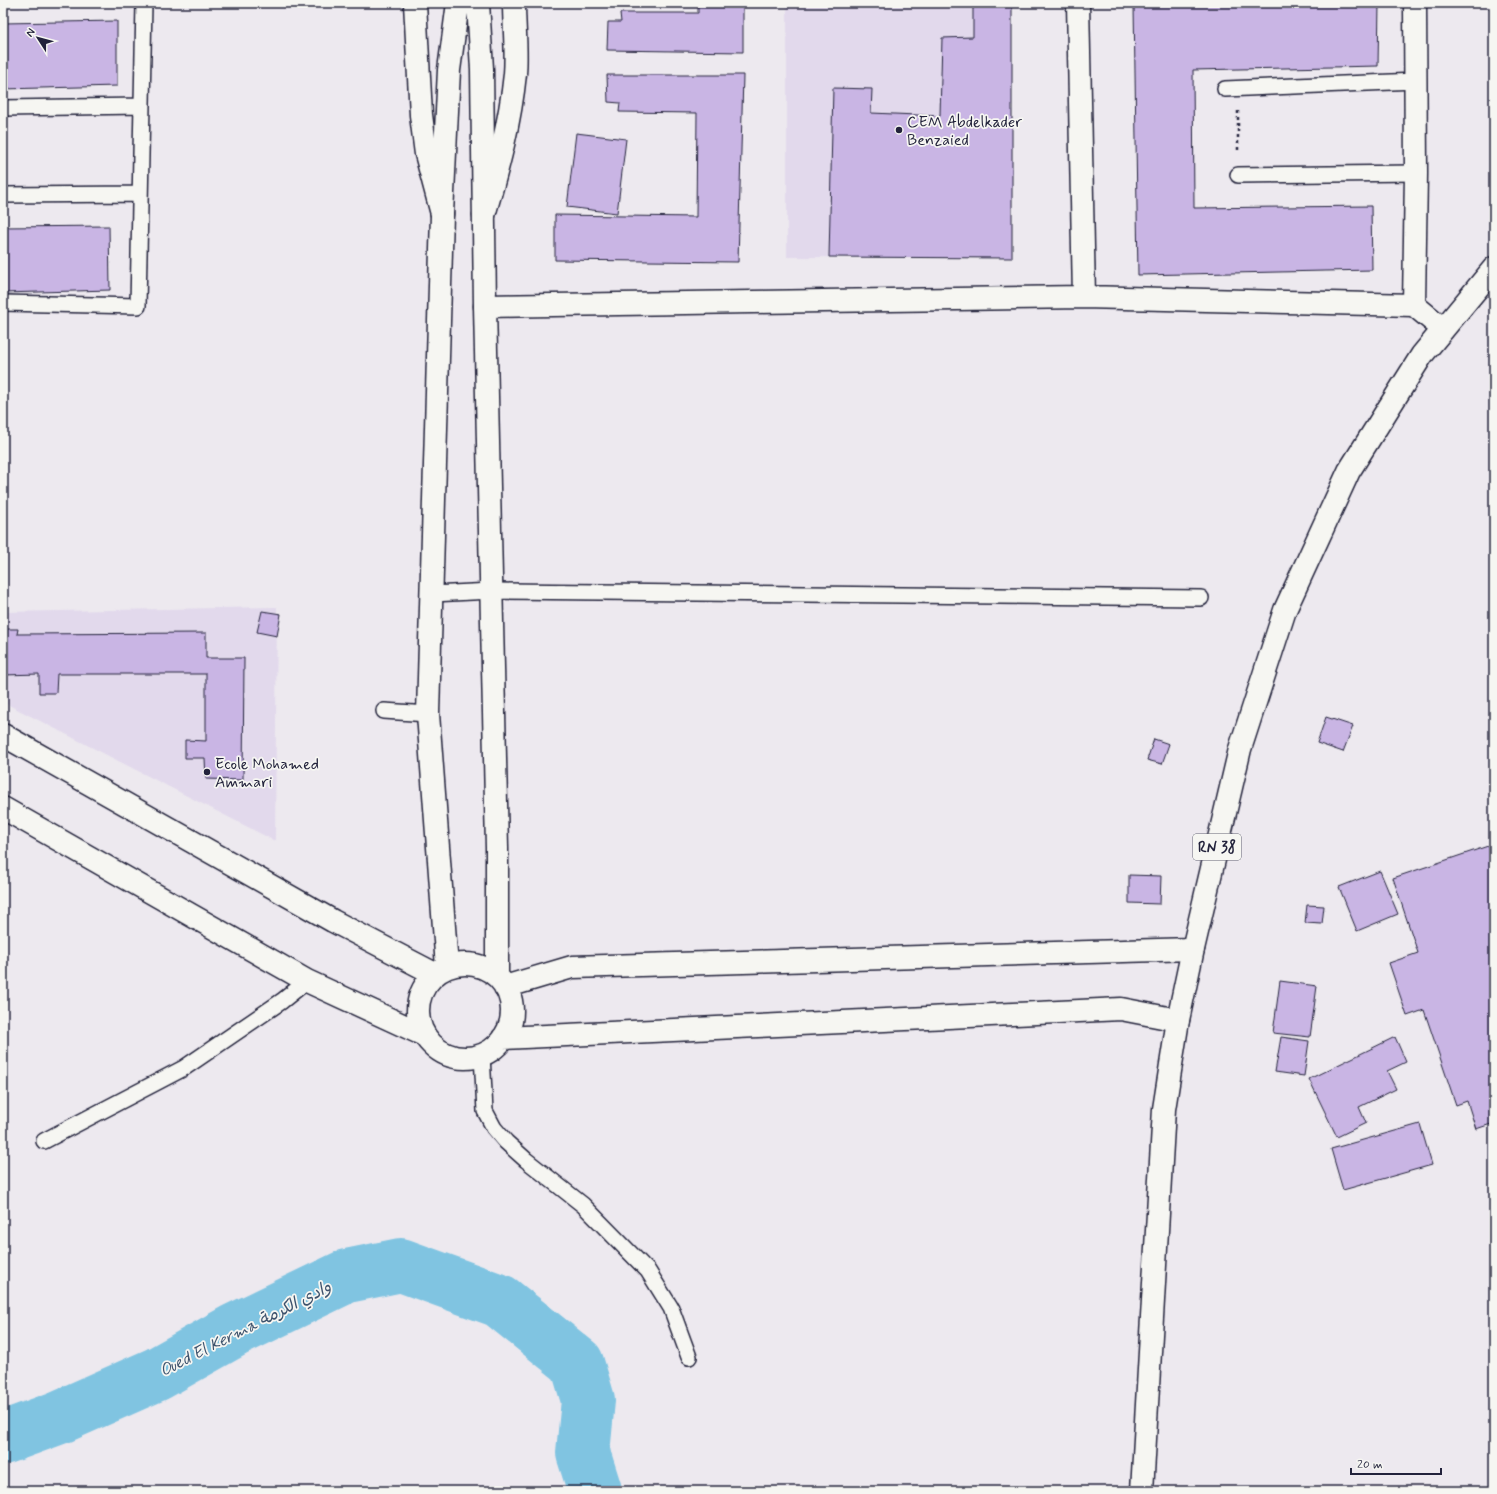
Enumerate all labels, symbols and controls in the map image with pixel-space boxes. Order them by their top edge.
north arrow [18,18,58,58]
text: N [23,26,39,40]
place label: CEM Abdelkader Benzaied [907,112,1022,151]
marker: CEM Abdelkader Benzaied [894,125,904,135]
place label: Ecole Mohamed Ammari [215,754,319,793]
marker: Ecole Mohamed Ammari [202,767,212,777]
road number: RN 38 [1193,834,1241,860]
water label: Oued El Kerma وادي الكرمة [156,1276,336,1383]
scale bar [1351,1450,1441,1476]
text: 20 m [1357,1457,1383,1473]

